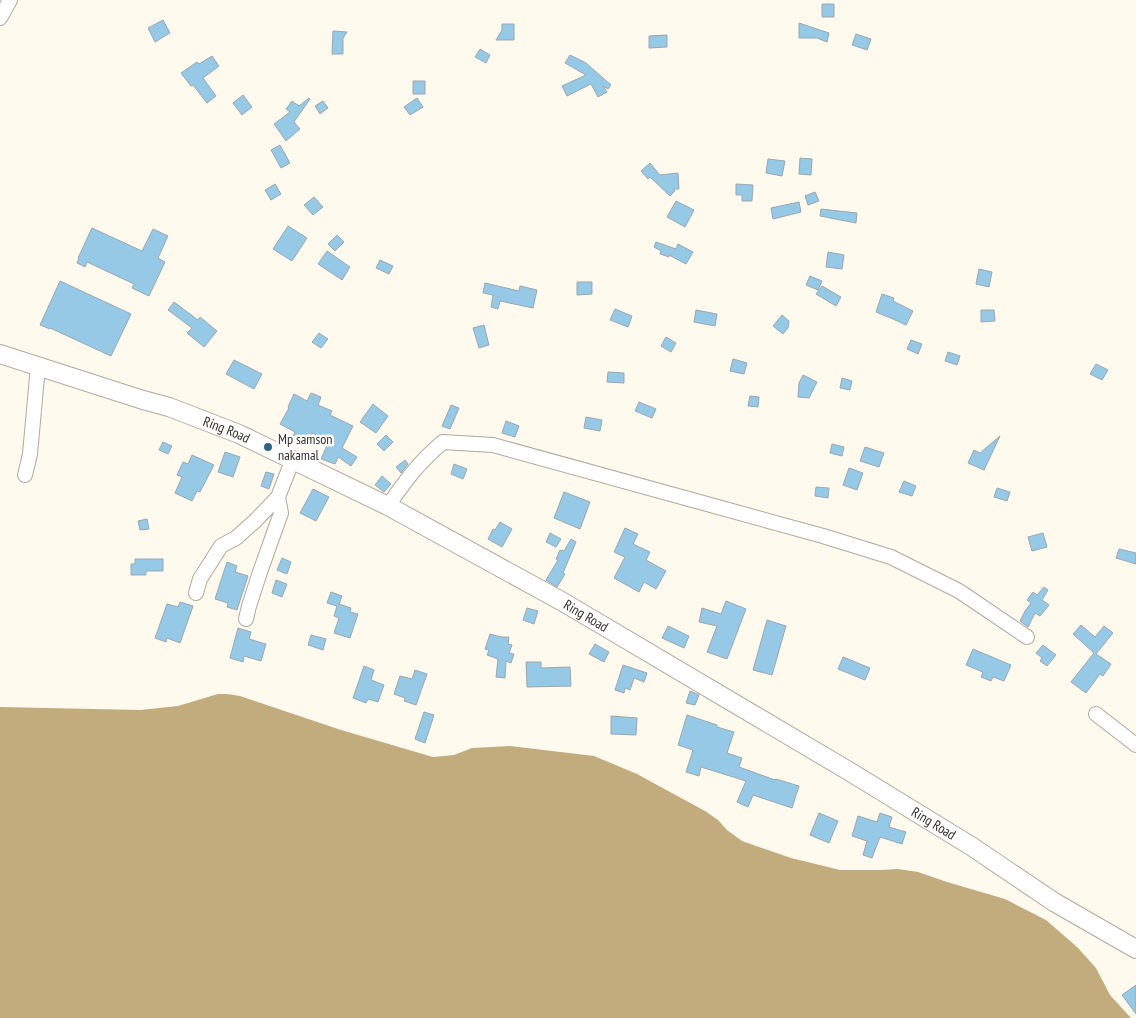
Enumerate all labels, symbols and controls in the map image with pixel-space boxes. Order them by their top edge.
street label: Ring Road [201,412,253,447]
place label: Mp samson nakamal [278,430,332,464]
marker: Mp samson nakamal [262,441,274,453]
street label: Ring Road [560,595,612,636]
street label: Ring Road [908,803,959,844]

